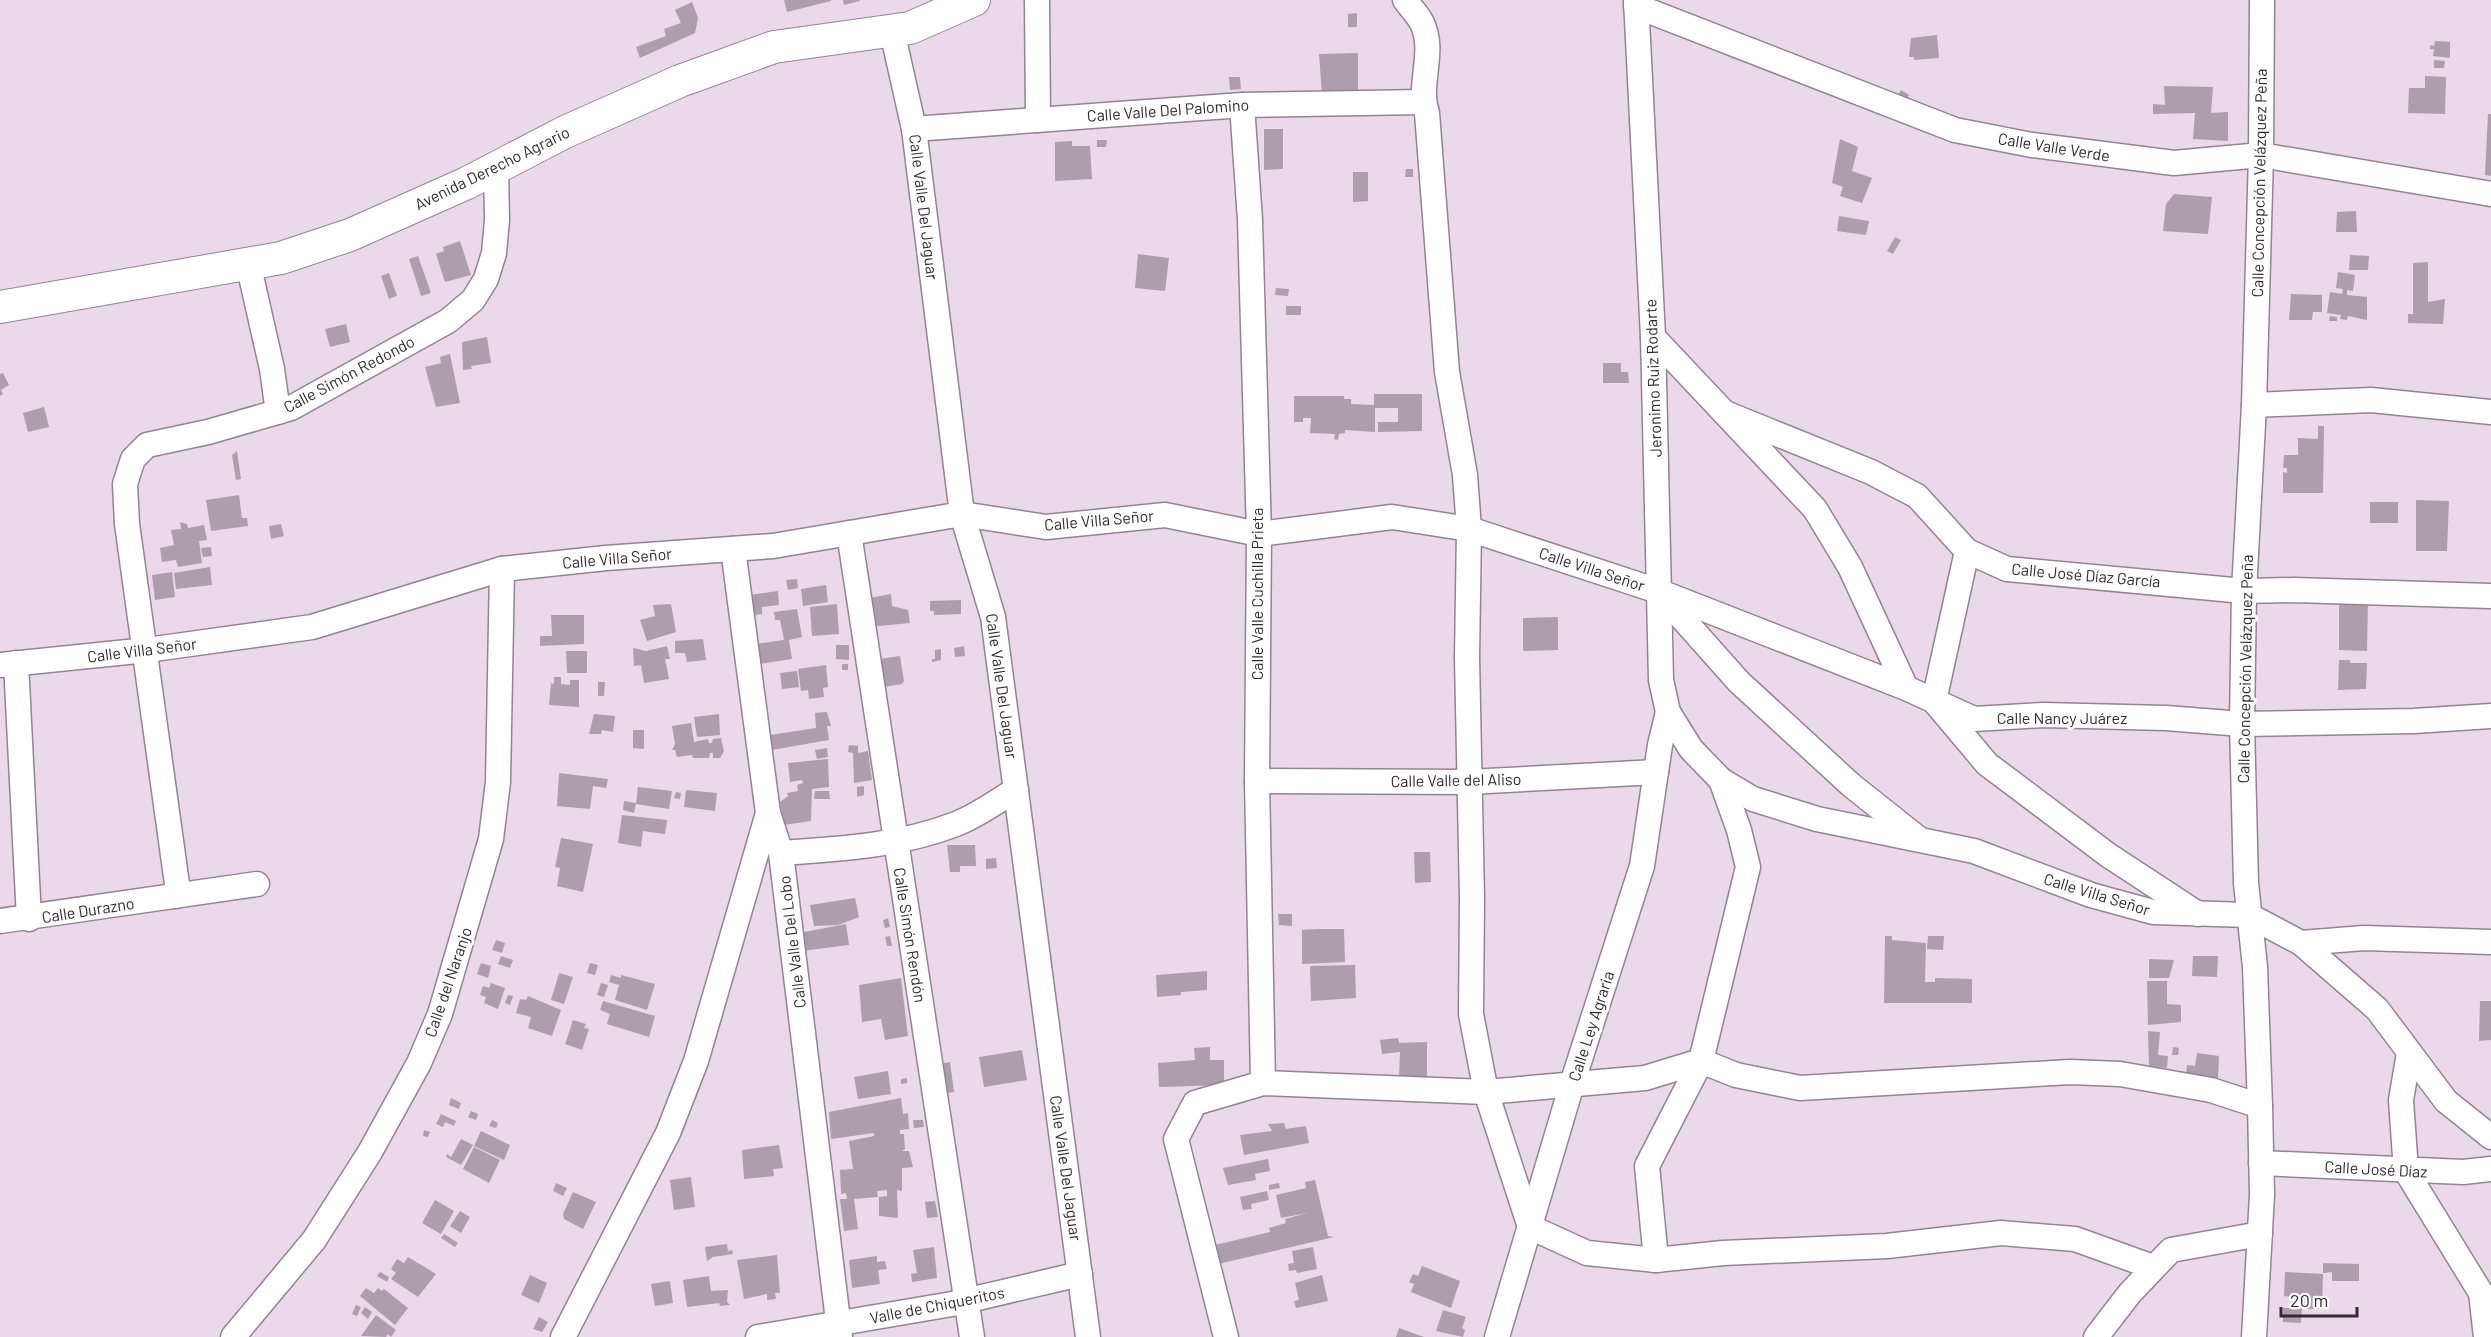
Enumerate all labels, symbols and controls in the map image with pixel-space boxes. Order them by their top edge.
street label: Calle Concepción Velázquez Peña [2247,68,2270,298]
street label: Calle Valle Del Palomino [1086,94,1250,125]
street label: Avenida Derecho Agrario [411,122,572,213]
street label: Calle Valle Verde [1997,128,2111,165]
street label: Calle Valle Del Jaguar [906,133,943,281]
street label: Jeronimo Ruiz Rodarte [1640,299,1665,457]
street label: Calle Simón Redondo [280,331,417,416]
street label: Calle Villa Señor [1043,505,1155,534]
street label: Calle Valle Cuchilla Prieta [1247,508,1266,680]
street label: Calle Villa Señor [1537,542,1648,595]
street label: Calle Villa Señor [561,543,673,572]
street label: Calle Concepción Velázquez Peña [2233,554,2256,784]
street label: Calle José Díaz García [2011,559,2161,590]
street label: Calle Valle Del Jaguar [983,612,1022,760]
street label: Calle Villa Señor [86,633,198,666]
street label: Calle Nancy Juárez [1997,708,2127,727]
street label: Calle Valle del Aliso [1390,769,1522,790]
street label: Calle Simón Rendón [890,866,931,1004]
street label: Calle Villa Señor [2042,868,2153,919]
street label: Calle Valle Del Lobo [774,875,809,1009]
street label: Calle Durazno [40,893,136,926]
street label: Calle del Naranjo [420,924,475,1039]
street label: Calle Ley Agraria [1564,968,1617,1083]
street label: Calle Valle Del Jaguar [1047,1094,1086,1242]
street label: Calle José Díaz [2324,1156,2428,1181]
scale bar [2281,1280,2358,1318]
street label: Valle de Chiqueritos [868,1282,1006,1327]
text: 20 m [2290,1289,2328,1311]

